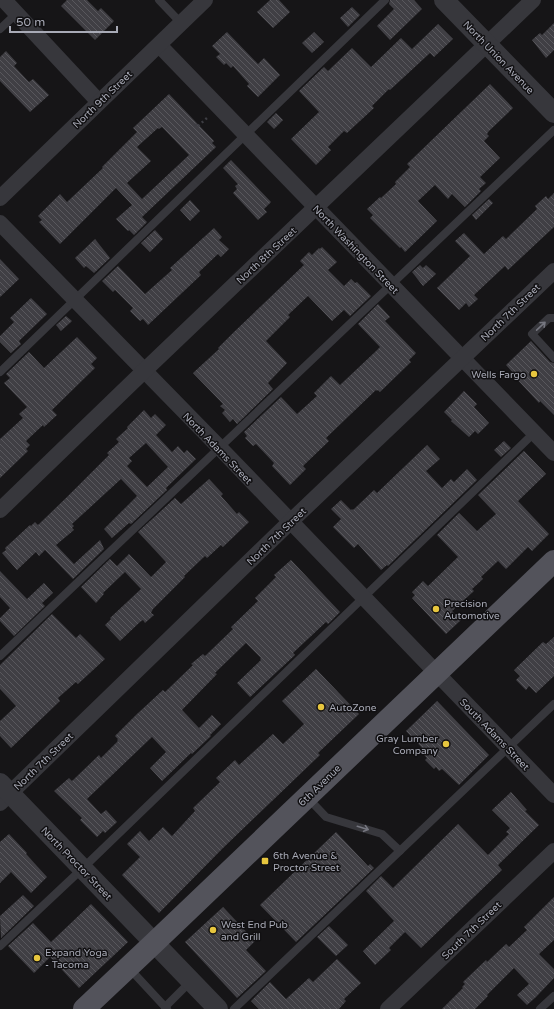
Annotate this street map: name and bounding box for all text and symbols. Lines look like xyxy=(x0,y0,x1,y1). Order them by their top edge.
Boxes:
scale bar xyxy=(10,8,117,34)
text: 50 m xyxy=(16,15,45,29)
street label: North Union Avenue xyxy=(460,19,536,97)
street label: North 9th Street xyxy=(71,68,135,131)
street label: North Washington Street xyxy=(310,203,401,297)
street label: North 8th Street xyxy=(234,225,299,287)
street label: North 7th Street xyxy=(479,281,543,344)
one-way arrow xyxy=(535,322,545,331)
place label: Wells Fargo xyxy=(471,369,526,381)
marker: Wells Fargo xyxy=(529,369,539,379)
street label: North Adams Street xyxy=(180,410,255,487)
street label: North 7th Street xyxy=(245,505,309,568)
place label: Precision Automotive xyxy=(444,598,500,622)
marker: Precision Automotive xyxy=(431,604,441,614)
street label: South Adams Street xyxy=(457,696,532,773)
marker: AutoZone xyxy=(316,702,326,712)
place label: AutoZone xyxy=(329,702,377,714)
street label: North 7th Street xyxy=(12,730,76,793)
place label: Gray Lumber Company xyxy=(376,733,439,757)
marker: Gray Lumber Company xyxy=(441,739,451,749)
street label: 6th Avenue xyxy=(296,762,344,809)
street label: North Proctor Street xyxy=(38,825,114,903)
one-way arrow xyxy=(356,825,369,832)
place label: 6th Avenue & Proctor Street xyxy=(273,850,340,874)
marker: 6th Avenue & Proctor Street xyxy=(260,856,270,866)
street label: South 7th Street xyxy=(439,899,504,962)
place label: West End Pub and Grill xyxy=(221,919,288,943)
marker: West End Pub and Grill xyxy=(208,925,218,935)
place label: Expand Yoga - Tacoma xyxy=(45,947,107,971)
marker: Expand Yoga - Tacoma xyxy=(32,953,42,963)

